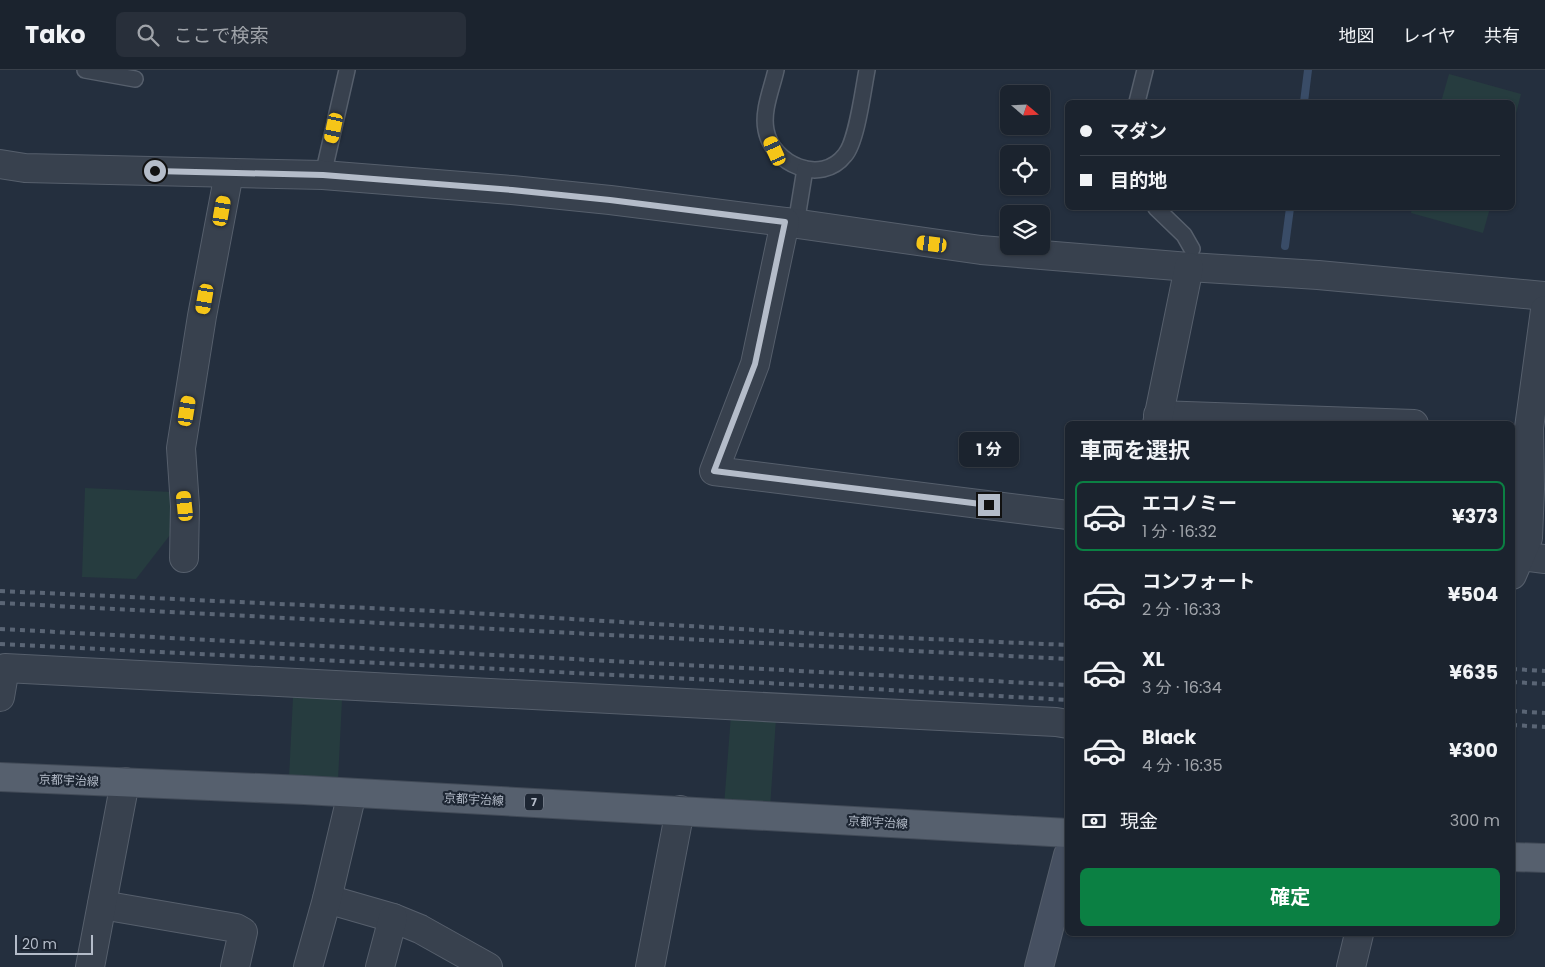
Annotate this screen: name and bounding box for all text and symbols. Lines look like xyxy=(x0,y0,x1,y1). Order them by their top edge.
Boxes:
search box xyxy=(116,12,466,57)
text: Tako xyxy=(25,18,86,51)
icon: search xyxy=(134,21,162,49)
text: ここで検索 xyxy=(174,22,269,49)
text: 地図 xyxy=(1339,23,1375,48)
text: レイヤ xyxy=(1403,23,1456,48)
text: 共有 xyxy=(1484,23,1520,48)
north arrow xyxy=(1000,85,1050,135)
map controls xyxy=(1000,85,1050,255)
car xyxy=(323,112,344,144)
text: マダン xyxy=(1110,118,1167,145)
car xyxy=(762,134,787,168)
button: locate xyxy=(1000,145,1050,195)
route start xyxy=(144,160,166,182)
text: 目的地 xyxy=(1110,167,1167,194)
car xyxy=(212,195,231,227)
button: layers xyxy=(1000,205,1050,255)
car xyxy=(916,235,947,253)
car xyxy=(195,283,214,315)
car xyxy=(177,395,196,427)
callout: 1 分 xyxy=(959,432,1019,468)
text: 車両を選択 xyxy=(1080,435,1190,466)
text: 1 分 xyxy=(976,438,1002,461)
car xyxy=(175,490,194,522)
text: エコノミー xyxy=(1142,490,1237,517)
route end xyxy=(978,494,1000,516)
icon: car xyxy=(1082,494,1127,539)
text: ¥373 xyxy=(1452,503,1498,530)
text: 1 分 · 16:32 xyxy=(1142,520,1217,543)
text: コンフォート xyxy=(1142,568,1255,595)
icon: car xyxy=(1082,572,1127,617)
text: ¥504 xyxy=(1448,581,1498,608)
text: 2 分 · 16:33 xyxy=(1142,598,1221,621)
text: XL xyxy=(1142,646,1165,673)
icon: car xyxy=(1082,650,1127,695)
text: ¥635 xyxy=(1449,659,1498,686)
text: 3 分 · 16:34 xyxy=(1142,676,1222,699)
text: Black xyxy=(1142,724,1196,751)
icon: car xyxy=(1082,728,1127,773)
text: ¥300 xyxy=(1449,737,1498,764)
text: 4 分 · 16:35 xyxy=(1142,754,1222,777)
street label: 京都宇治線 xyxy=(39,770,99,790)
street label: 京都宇治線 xyxy=(444,789,504,809)
road number: 7 xyxy=(525,794,543,810)
icon: cash xyxy=(1080,807,1108,835)
text: 現金 xyxy=(1120,808,1158,835)
text: 300 m xyxy=(1450,809,1500,832)
street label: 京都宇治線 xyxy=(848,812,908,832)
button: 確定 xyxy=(1080,868,1500,926)
scale bar xyxy=(15,932,92,955)
text: 20 m xyxy=(22,934,57,954)

